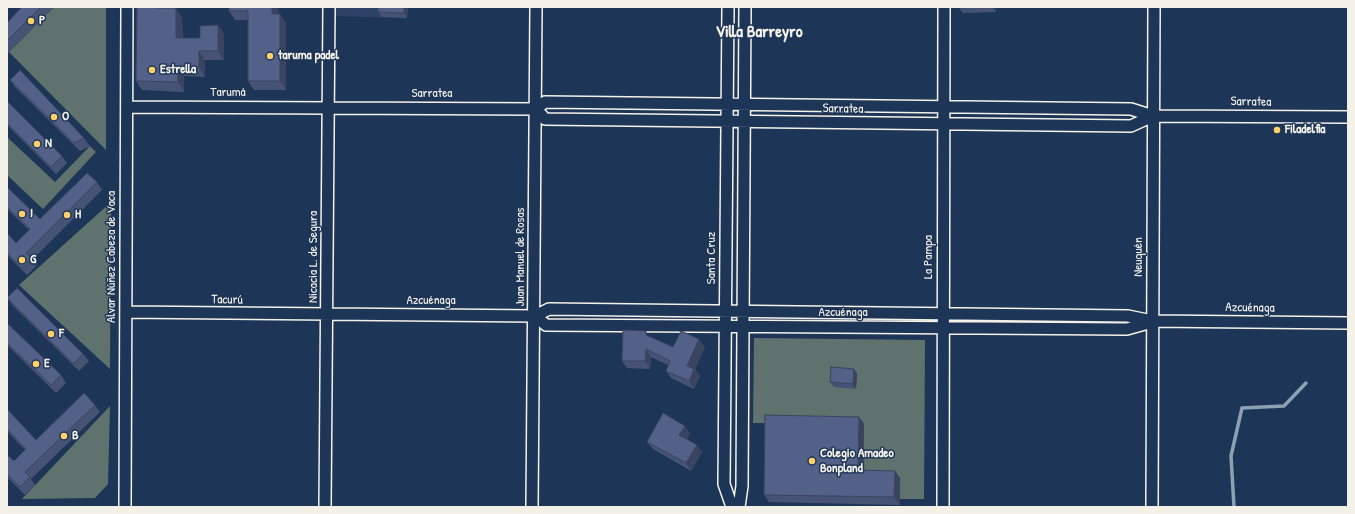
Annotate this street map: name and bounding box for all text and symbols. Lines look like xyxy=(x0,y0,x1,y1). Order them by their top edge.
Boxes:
place label: P xyxy=(39,13,45,29)
marker: P xyxy=(26,16,36,26)
district label: Villa Barreyro xyxy=(716,22,802,42)
place label: taruma padel xyxy=(278,48,339,64)
marker: taruma padel xyxy=(265,51,275,61)
place label: Estrella xyxy=(160,62,196,78)
marker: Estrella xyxy=(147,65,157,75)
street label: Tarumá xyxy=(210,85,246,101)
street label: Sarratea xyxy=(412,86,452,102)
street label: Sarratea xyxy=(1230,94,1272,110)
street label: Sarratea xyxy=(822,101,864,117)
place label: O xyxy=(62,109,69,125)
marker: O xyxy=(49,112,59,122)
place label: Filadelfia xyxy=(1285,122,1325,138)
marker: Filadelfia xyxy=(1272,125,1282,135)
place label: N xyxy=(45,136,52,152)
marker: N xyxy=(32,139,42,149)
street label: Alvar Núñez Cabeza de Vaca xyxy=(104,191,120,323)
place label: I xyxy=(30,206,33,222)
place label: H xyxy=(75,207,81,223)
street label: Juan Manuel de Rosas xyxy=(513,208,529,306)
marker: I xyxy=(17,209,27,219)
marker: H xyxy=(62,210,72,220)
street label: Nicacia L. de Segura xyxy=(306,211,322,303)
street label: Santa Cruz xyxy=(704,232,720,284)
street label: La Pampa xyxy=(921,235,937,279)
street label: Neuquén xyxy=(1131,237,1147,277)
place label: G xyxy=(30,252,36,268)
marker: G xyxy=(17,255,27,265)
street label: Tacurú xyxy=(211,292,243,308)
street label: Azcuénaga xyxy=(406,293,456,309)
street label: Azcuénaga xyxy=(1225,300,1275,316)
street label: Azcuénaga xyxy=(818,305,868,321)
place label: F xyxy=(59,326,64,342)
marker: F xyxy=(46,329,56,339)
place label: E xyxy=(44,356,50,372)
marker: E xyxy=(31,359,41,369)
place label: B xyxy=(72,428,79,444)
marker: B xyxy=(59,431,69,441)
place label: Colegio Amadeo Bonpland xyxy=(820,446,894,477)
marker: Colegio Amadeo Bonpland xyxy=(807,456,817,466)

